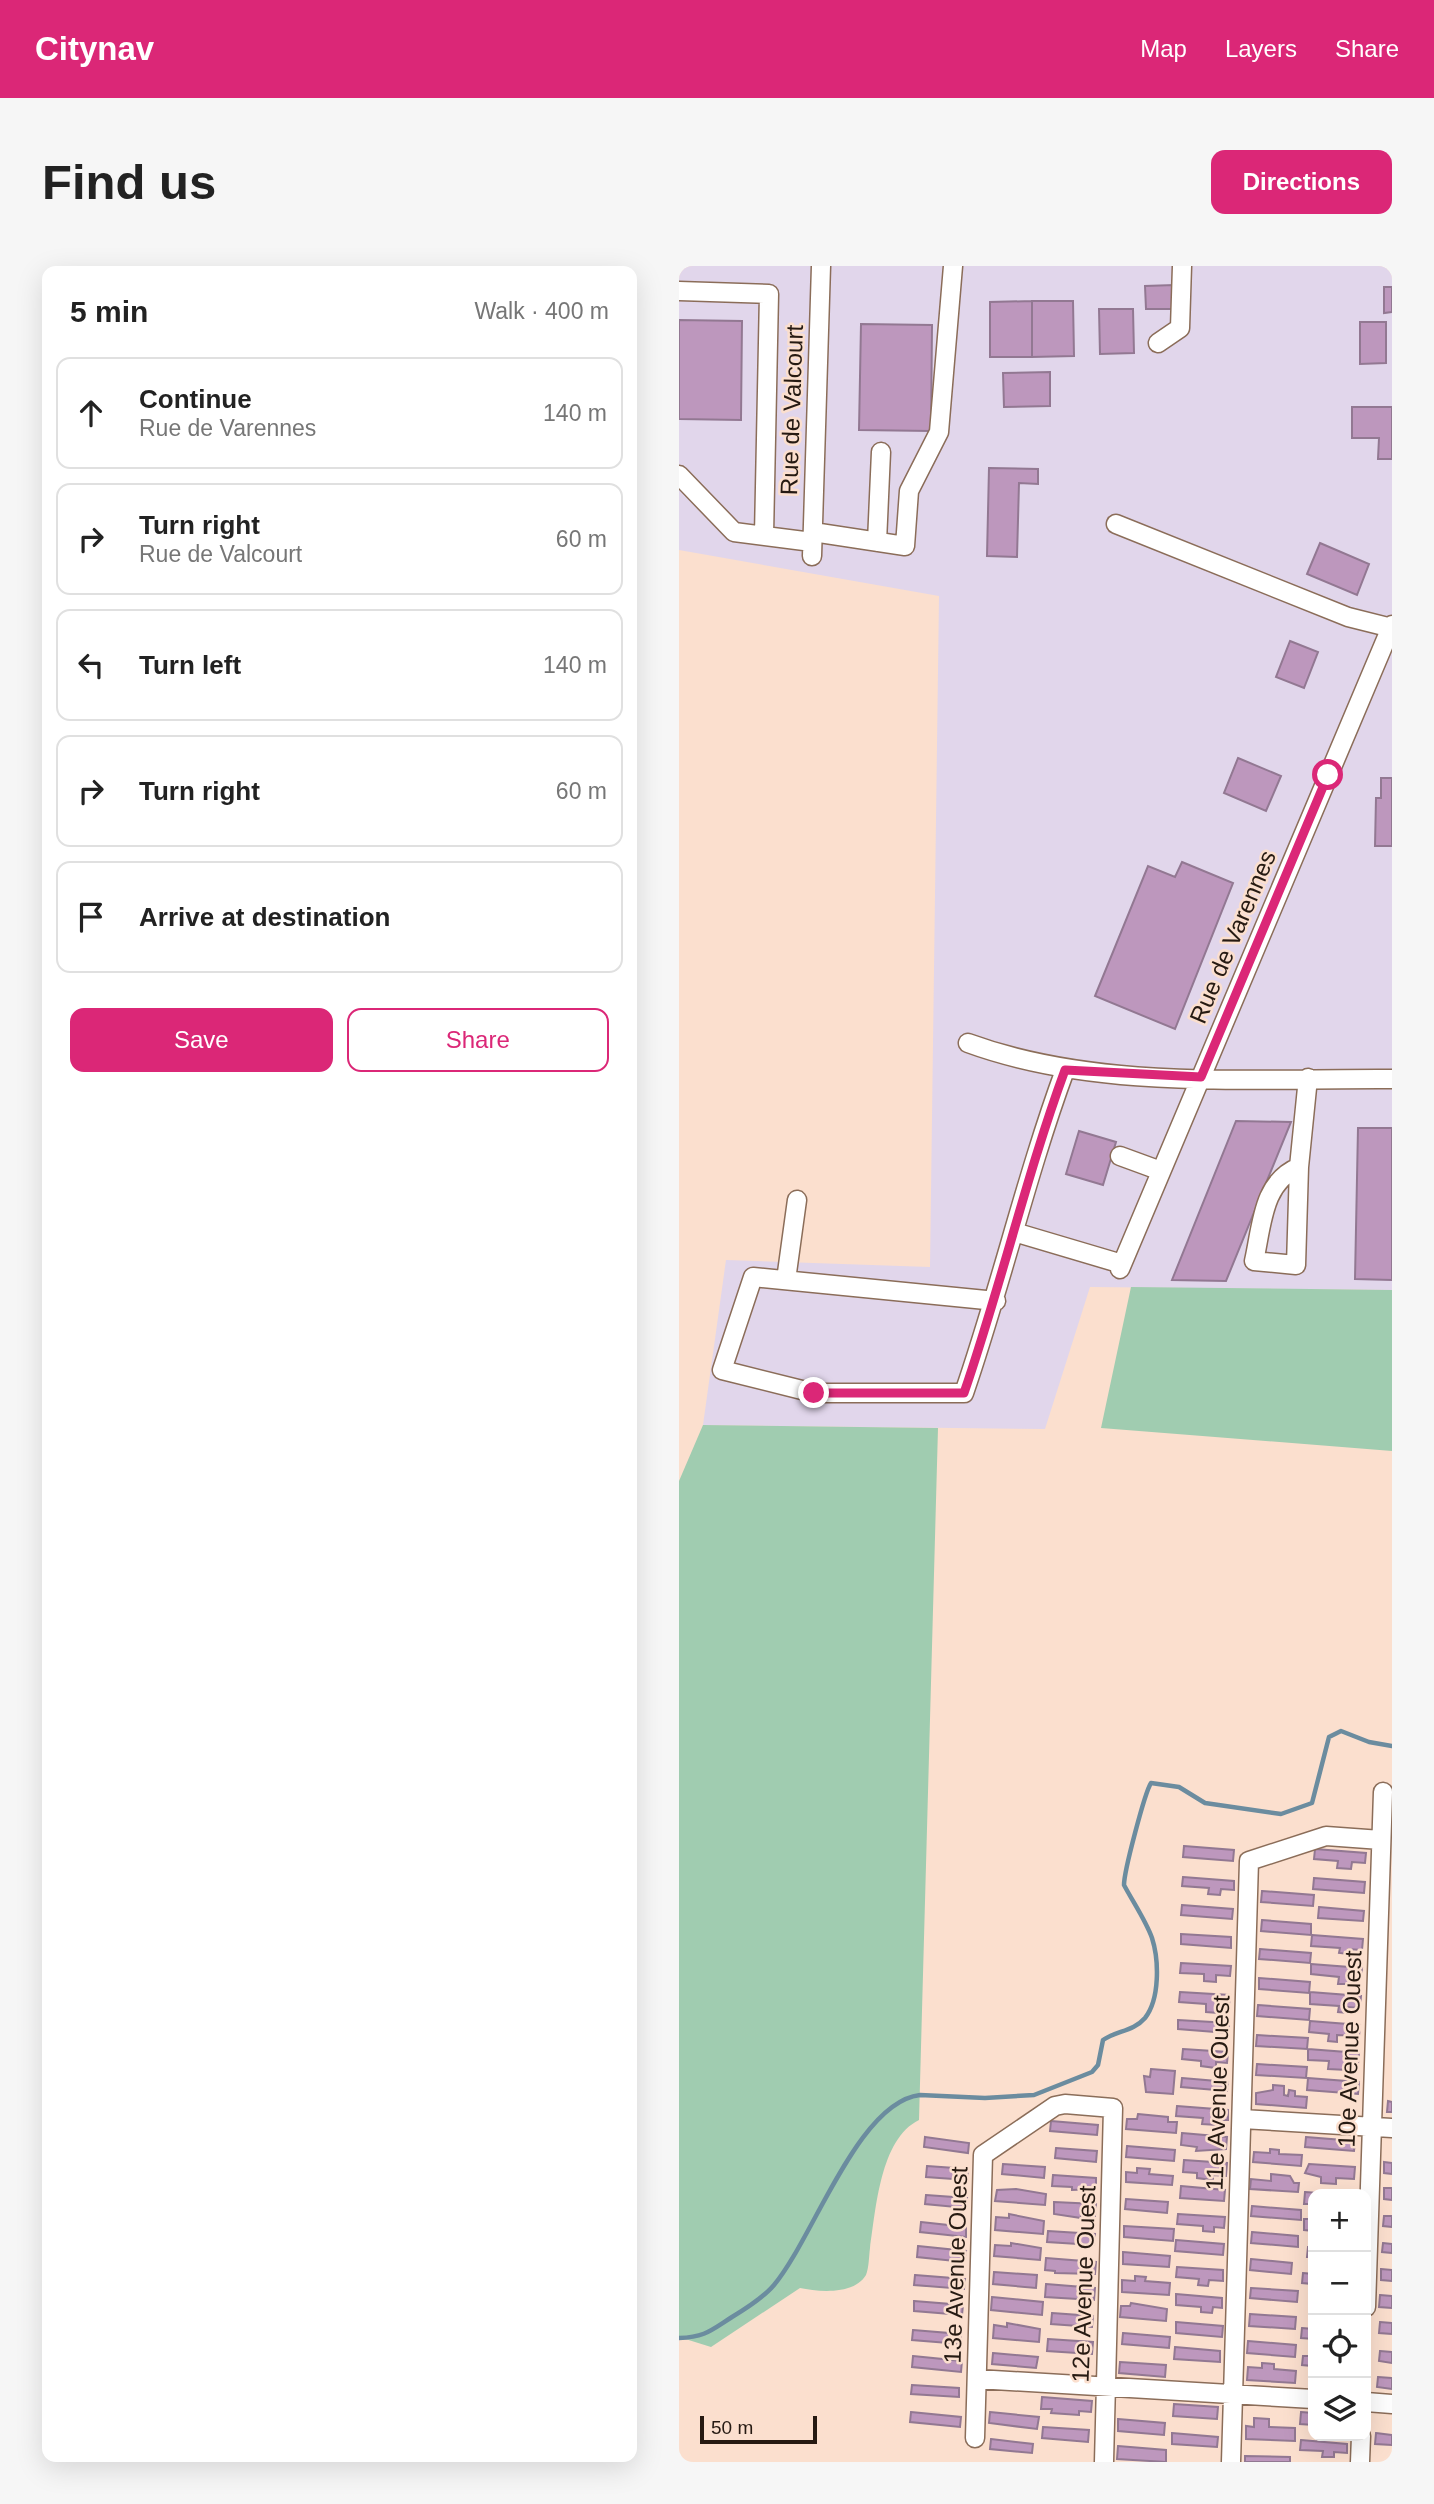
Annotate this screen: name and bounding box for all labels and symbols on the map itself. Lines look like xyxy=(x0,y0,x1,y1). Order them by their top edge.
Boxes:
street label: Rue de Valcourt xyxy=(775,324,808,496)
route start xyxy=(1312,759,1343,790)
street label: Rue de Varennes xyxy=(1184,846,1281,1027)
route end xyxy=(798,1377,829,1408)
street label: 10e Avenue Ouest xyxy=(1333,1950,1366,2148)
street label: 11e Avenue Ouest xyxy=(1201,1995,1234,2191)
street label: 13e Avenue Ouest xyxy=(939,2166,972,2364)
street label: 12e Avenue Ouest xyxy=(1067,2185,1100,2383)
scale bar xyxy=(700,2413,817,2445)

